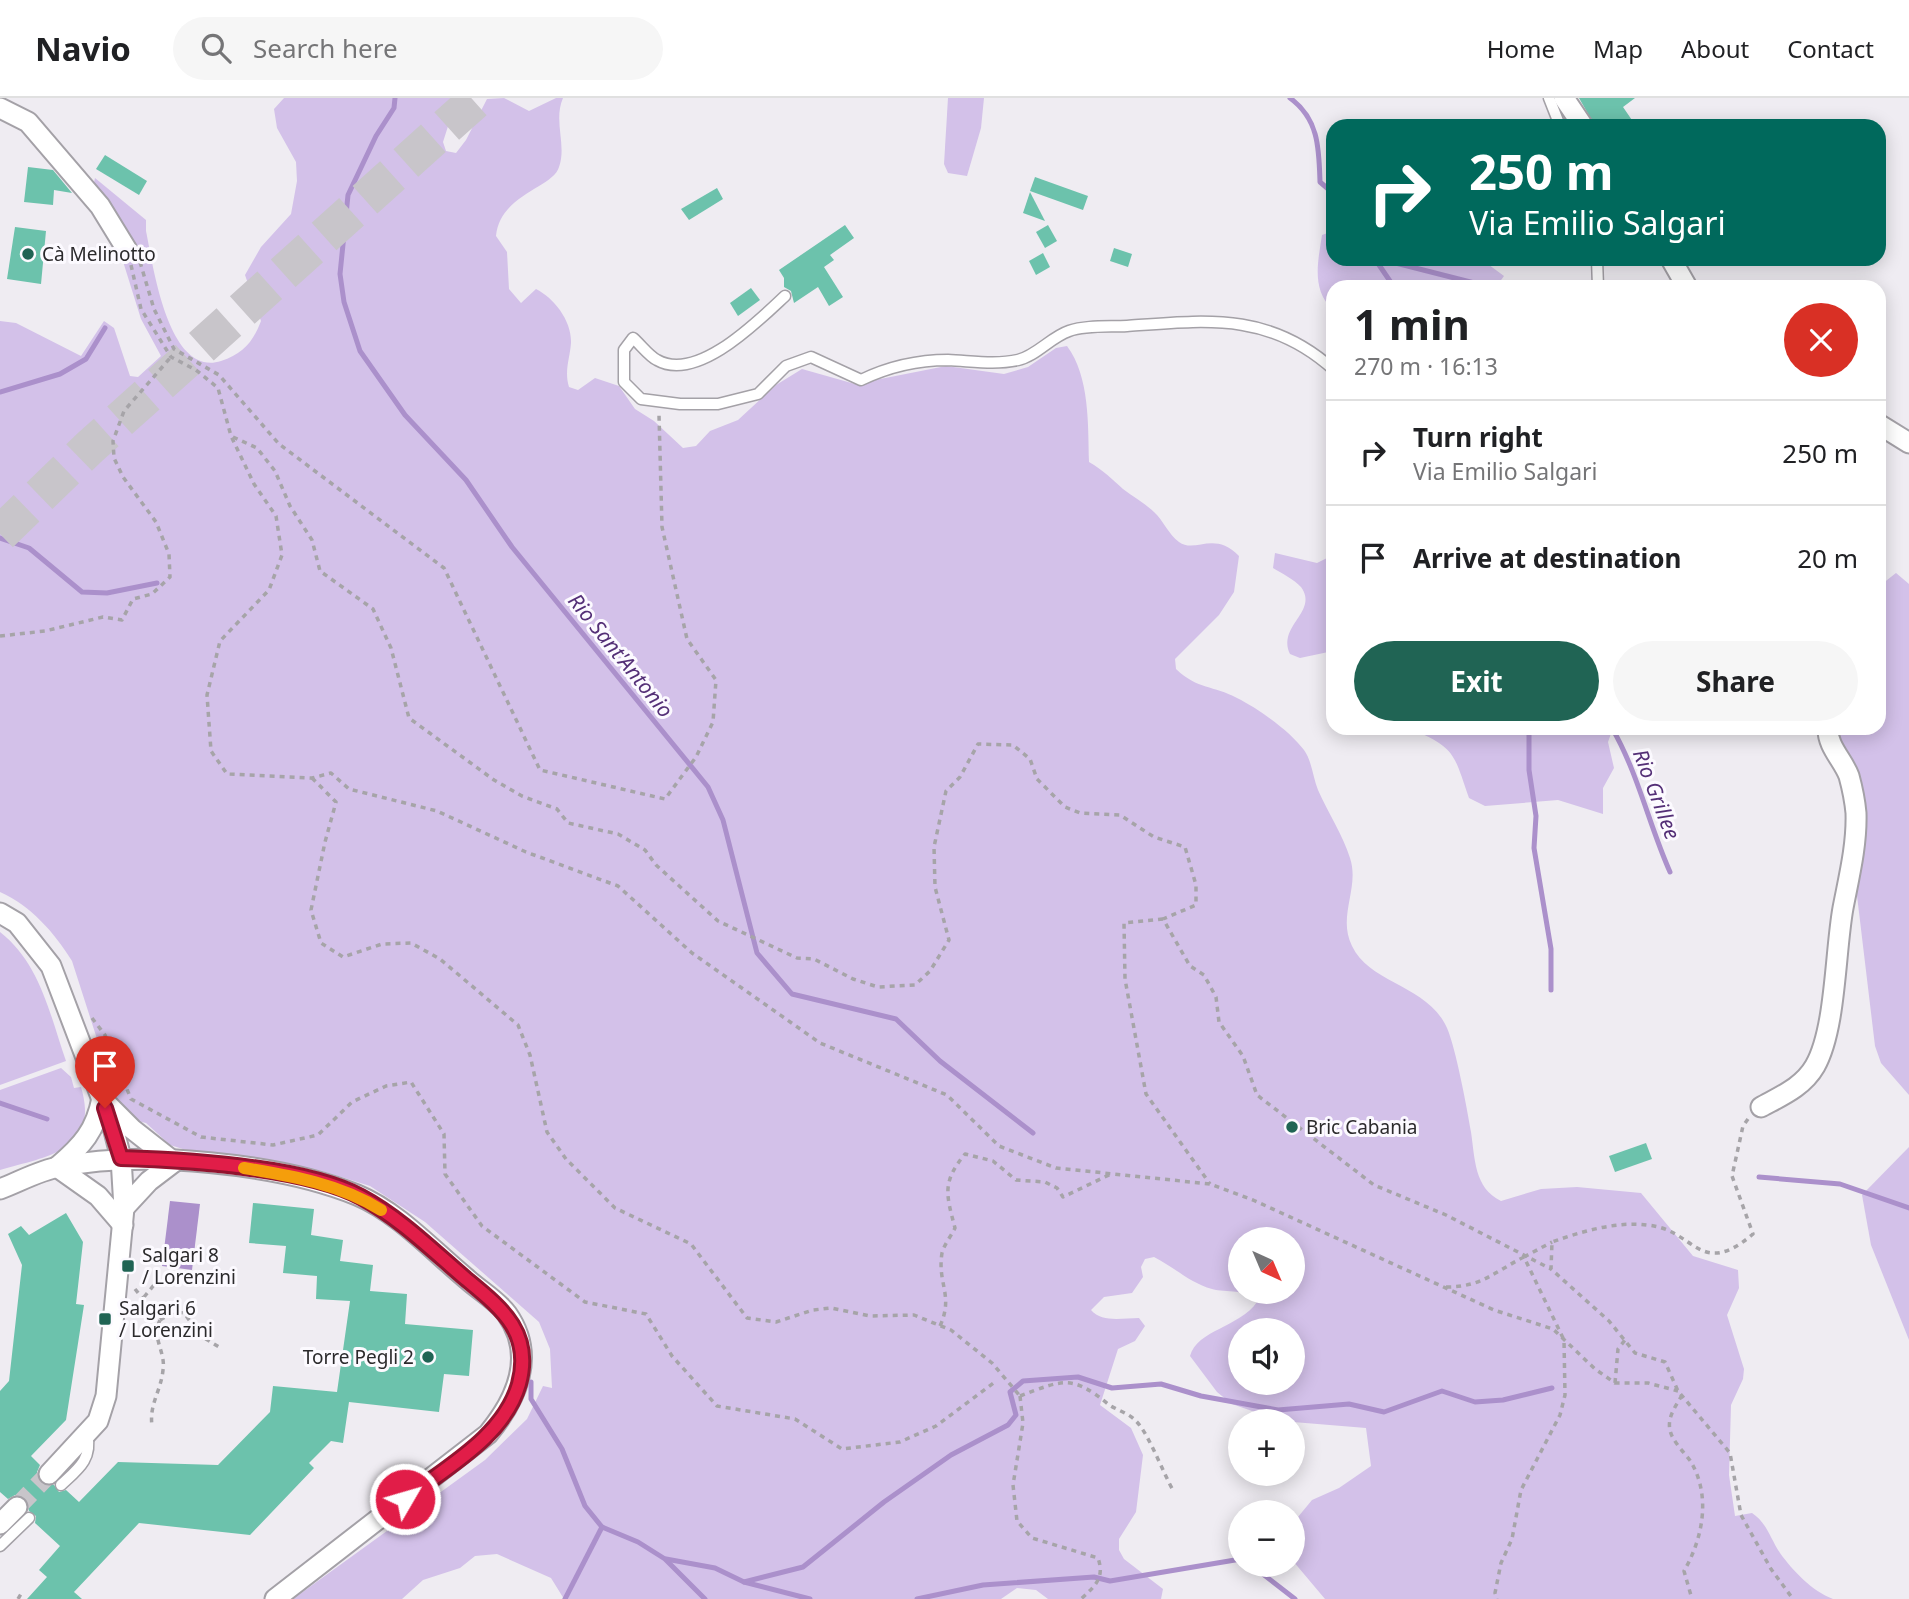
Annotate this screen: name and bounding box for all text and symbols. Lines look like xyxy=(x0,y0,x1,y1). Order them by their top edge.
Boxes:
search box xyxy=(173,17,663,80)
text: Navio xyxy=(35,26,131,71)
icon: search xyxy=(197,29,235,67)
text: Search here xyxy=(253,30,398,66)
text: Home xyxy=(1487,32,1555,65)
text: Map xyxy=(1593,32,1643,65)
text: About xyxy=(1681,32,1749,65)
text: Contact xyxy=(1787,32,1874,65)
text: 250 m xyxy=(1469,138,1614,204)
icon: right xyxy=(1354,147,1445,238)
text: Via Emilio Salgari xyxy=(1469,201,1726,244)
place label: Cà Melinotto xyxy=(42,241,156,267)
marker: Cà Melinotto xyxy=(20,246,36,262)
text: 1 min xyxy=(1354,295,1470,352)
button: close xyxy=(1784,303,1858,377)
text: 270 m · 16:13 xyxy=(1354,350,1498,382)
text: Turn right xyxy=(1413,419,1543,455)
icon: right xyxy=(1354,434,1392,472)
text: 250 m xyxy=(1782,435,1858,471)
text: Via Emilio Salgari xyxy=(1413,455,1598,487)
icon: arrive xyxy=(1354,539,1392,577)
text: Arrive at destination xyxy=(1413,540,1682,576)
text: 20 m xyxy=(1797,540,1858,576)
water label: Rio Sant'Antonio xyxy=(562,587,680,723)
button: Exit xyxy=(1354,641,1599,721)
button: Share xyxy=(1613,641,1858,721)
water label: Rio Grillee xyxy=(1627,745,1687,843)
pin xyxy=(75,1036,135,1108)
icon: arrive xyxy=(86,1047,124,1085)
place label: Bric Cabania xyxy=(1306,1114,1417,1140)
marker: Bric Cabania xyxy=(1284,1119,1300,1135)
north arrow xyxy=(1228,1227,1306,1304)
map controls xyxy=(1228,1227,1305,1577)
place label: Salgari 8 / Lorenzini xyxy=(142,1242,236,1290)
marker: Salgari 8 / Lorenzini xyxy=(120,1258,136,1274)
place label: Salgari 6 / Lorenzini xyxy=(119,1295,213,1343)
marker: Salgari 6 / Lorenzini xyxy=(97,1311,113,1327)
button: sound xyxy=(1228,1318,1305,1395)
place label: Torre Pegli 2 xyxy=(303,1344,414,1370)
marker: Torre Pegli 2 xyxy=(420,1349,436,1365)
button: + xyxy=(1228,1409,1305,1486)
position arrow xyxy=(368,1462,442,1536)
button: − xyxy=(1228,1500,1305,1577)

